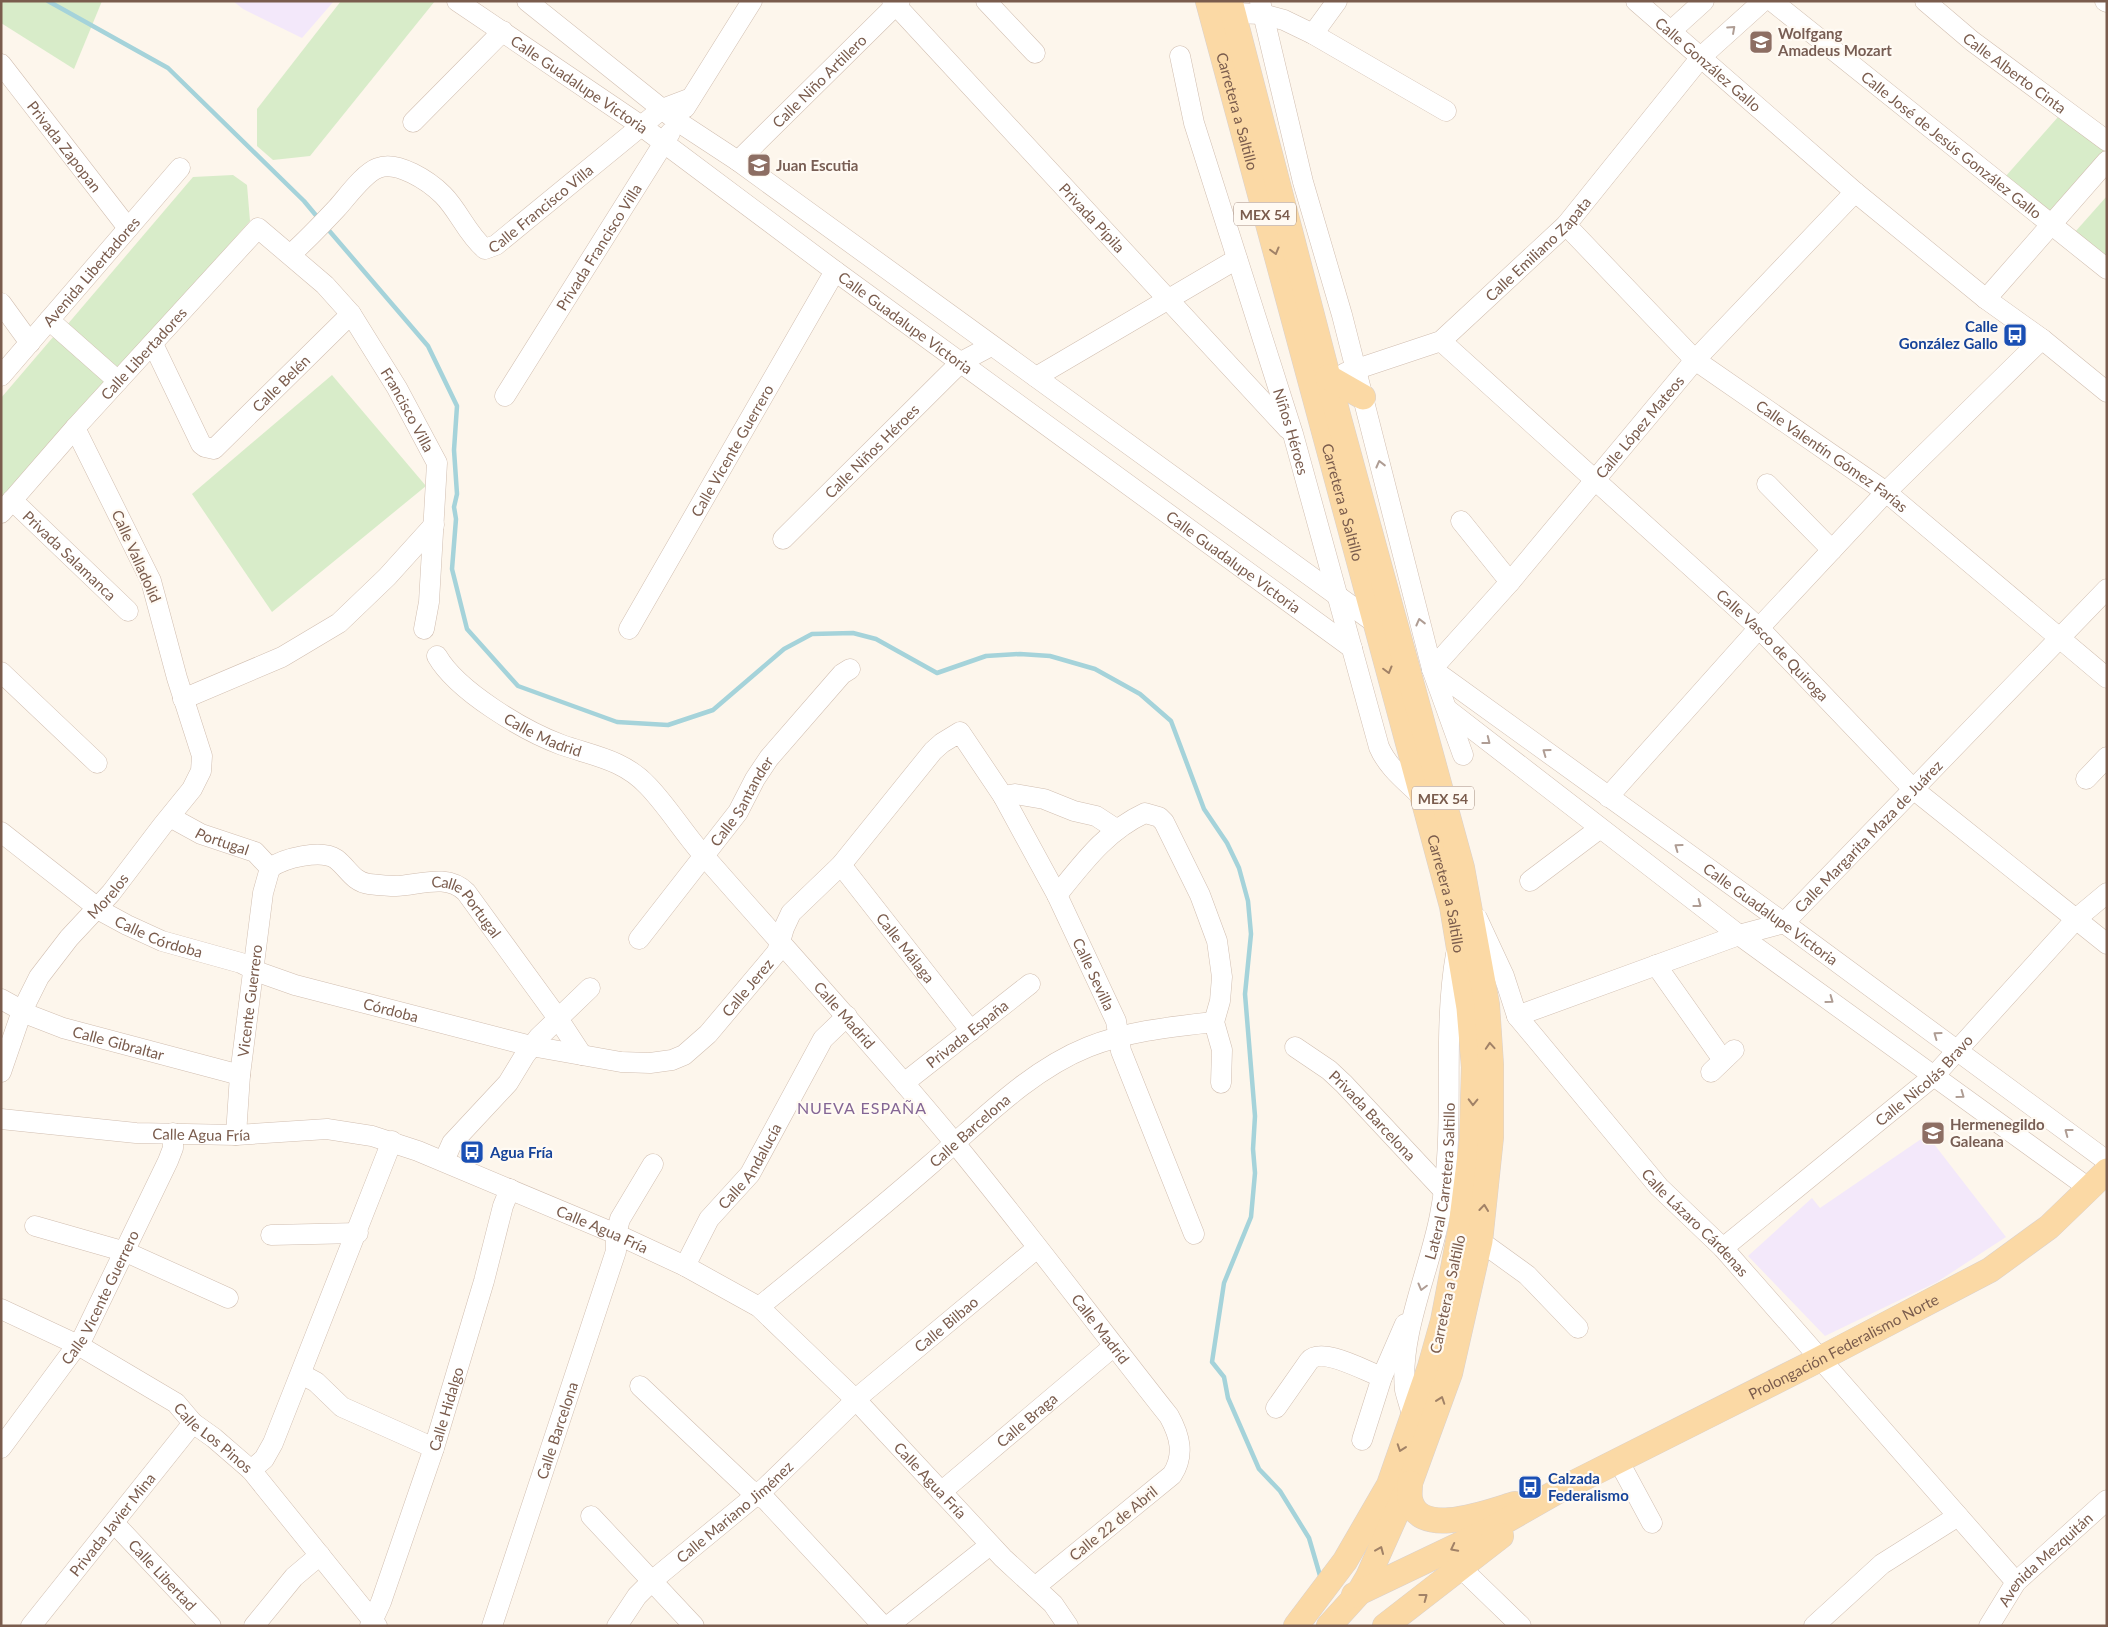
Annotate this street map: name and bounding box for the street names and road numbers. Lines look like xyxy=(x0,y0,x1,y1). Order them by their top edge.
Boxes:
street label: Calle González Gallo xyxy=(1652,13,1765,115)
street label: Calle Alberto Cinta xyxy=(1960,29,2070,117)
street label: Calle Guadalupe Victoria xyxy=(507,31,652,137)
street label: Calle Niño Artillero xyxy=(768,31,870,131)
street label: Carretera a Saltillo xyxy=(1213,50,1262,172)
street label: Calle José de Jesús González Gallo xyxy=(1858,67,2045,222)
street label: Privada Zapopan xyxy=(24,97,106,195)
street label: Calle Francisco Villa xyxy=(486,160,596,256)
street label: Privada Pípila xyxy=(1056,179,1129,256)
street label: Privada Francisco Villa xyxy=(552,180,645,314)
street label: Calle Emiliano Zapata xyxy=(1481,193,1594,305)
road number: MEX 54 xyxy=(1234,202,1296,225)
street label: Avenida Libertadores xyxy=(39,213,143,330)
street label: Calle Guadalupe Victoria xyxy=(835,268,976,377)
street label: Calle Libertadores xyxy=(97,303,190,403)
street label: Calle Belén xyxy=(248,351,313,415)
street label: Francisco Villa xyxy=(377,364,438,455)
street label: Calle López Mateos xyxy=(1591,372,1687,482)
street label: Calle Vicente Guerrero xyxy=(687,381,777,520)
street label: Niños Héroes xyxy=(1270,386,1313,477)
street label: Calle Valentín Gómez Farías xyxy=(1753,396,1912,516)
street label: Calle Niños Héroes xyxy=(821,400,923,502)
street label: Carretera a Saltillo xyxy=(1319,441,1368,563)
street label: Privada Salamanca xyxy=(19,507,120,604)
street label: Calle Valladolid xyxy=(109,507,165,605)
street label: Calle Guadalupe Victoria xyxy=(1163,507,1304,617)
street label: Calle Vasco de Quiroga xyxy=(1713,585,1833,705)
street label: Calle Madrid xyxy=(501,709,584,760)
street label: Calle Santander xyxy=(706,752,777,850)
street label: Calle Margarita Maza de Juárez xyxy=(1791,756,1946,916)
road number: MEX 54 xyxy=(1412,786,1474,810)
street label: Portugal xyxy=(192,824,252,858)
street label: Carretera a Saltillo xyxy=(1424,832,1469,954)
street label: Calle Guadalupe Victoria xyxy=(1700,859,1842,969)
street label: Morelos xyxy=(83,870,132,922)
street label: Calle Portugal xyxy=(431,872,505,941)
street label: Calle Málaga xyxy=(873,909,939,986)
street label: Calle Córdoba xyxy=(112,911,205,961)
street label: Calle Sevilla xyxy=(1069,935,1119,1013)
street label: Vicente Guerrero xyxy=(233,943,265,1058)
street label: Calle Jerez xyxy=(718,955,777,1020)
street label: Calle Madrid xyxy=(810,978,879,1052)
street label: Córdoba xyxy=(361,994,421,1026)
street label: Privada España xyxy=(922,996,1012,1071)
street label: Calle Gibraltar xyxy=(71,1022,167,1064)
street label: Calle Nicolás Bravo xyxy=(1871,1031,1976,1129)
street label: Privada Barcelona xyxy=(1326,1066,1420,1164)
street label: Calle Barcelona xyxy=(925,1090,1013,1171)
street label: Lateral Carretera Saltillo xyxy=(1420,1103,1458,1262)
street label: Calle Andalucía xyxy=(714,1120,785,1212)
street label: Calle Agua Fría xyxy=(152,1124,251,1144)
street label: Calle Lázaro Cárdenas xyxy=(1638,1165,1753,1280)
street label: Calle Agua Fría xyxy=(554,1201,651,1257)
street label: Calle Vicente Guerrero xyxy=(57,1227,142,1368)
street label: Carretera a Saltillo xyxy=(1426,1233,1468,1355)
street label: Calle Madrid xyxy=(1068,1290,1134,1367)
street label: Prolongación Federalismo Norte xyxy=(1745,1290,1941,1403)
street label: Calle Bilbao xyxy=(910,1292,981,1356)
street label: Calle Hidalgo xyxy=(425,1365,467,1453)
street label: Calle Barcelona xyxy=(532,1379,581,1481)
street label: Calle Braga xyxy=(993,1389,1061,1451)
street label: Calle Los Pinos xyxy=(170,1399,256,1476)
street label: Calle Agua Fría xyxy=(891,1438,970,1522)
street label: Calle Mariano Jiménez xyxy=(672,1457,797,1566)
street label: Privada Javier Mina xyxy=(65,1469,159,1580)
street label: Calle 22 de Abril xyxy=(1065,1482,1161,1564)
street label: Avenida Mezquitán xyxy=(1994,1509,2096,1610)
street label: Calle Libertad xyxy=(125,1535,200,1614)

